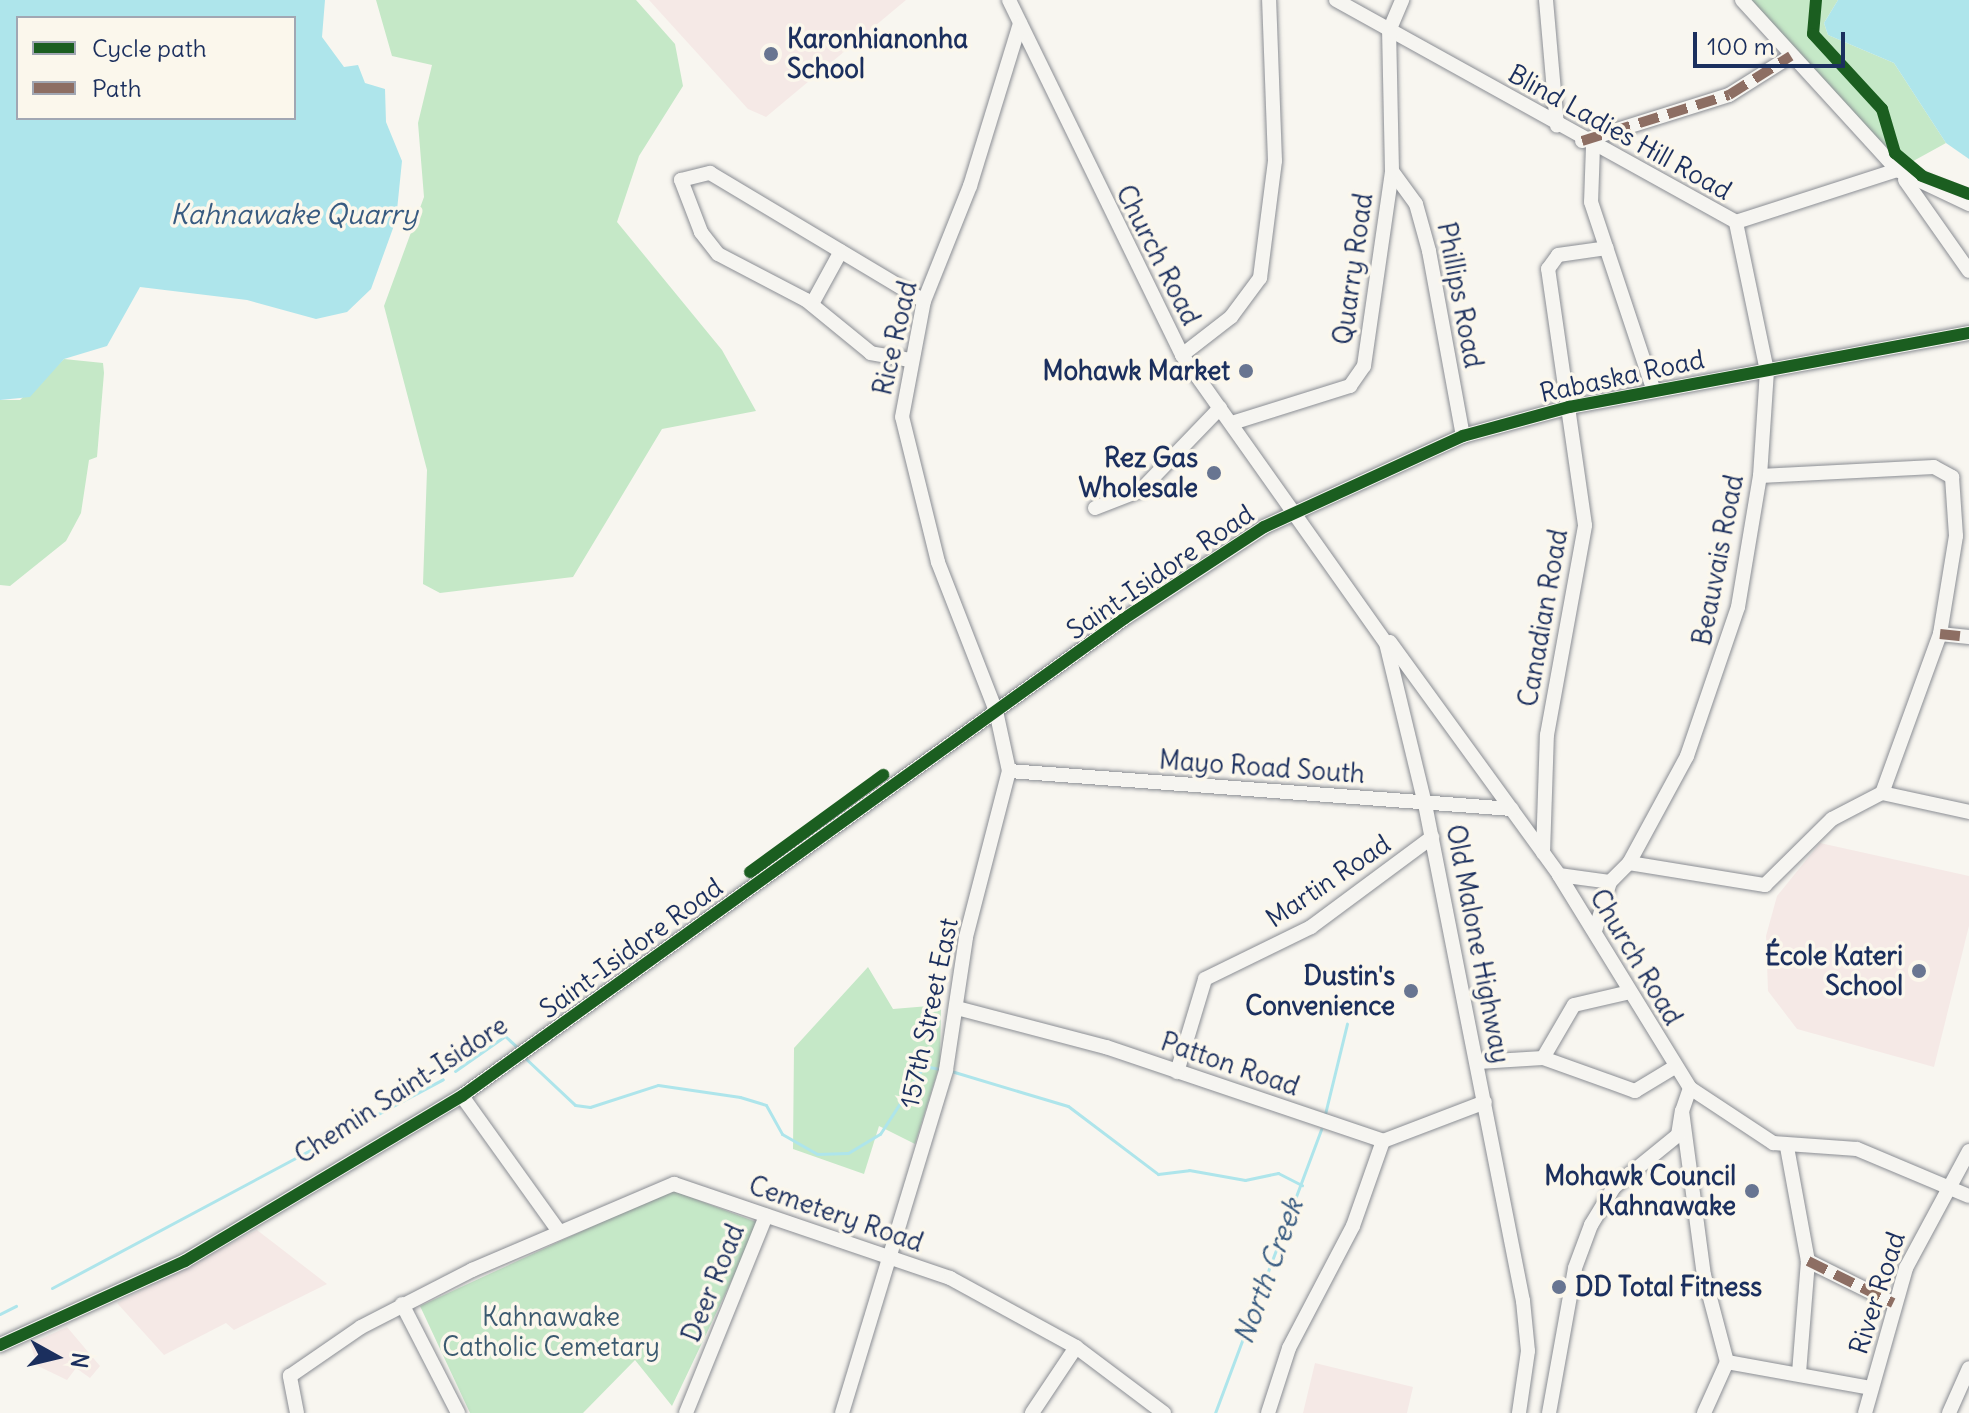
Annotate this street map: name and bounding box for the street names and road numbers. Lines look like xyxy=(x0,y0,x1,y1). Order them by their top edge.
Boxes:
street label: Blind Ladies Hill Road xyxy=(1503,58,1737,206)
street label: Church Road xyxy=(1109,180,1207,330)
street label: Quarry Road xyxy=(1327,191,1379,347)
street label: Phillips Road xyxy=(1431,220,1489,370)
street label: Rice Road xyxy=(867,278,923,398)
street label: Rabaska Road xyxy=(1537,343,1707,409)
street label: Beauvais Road xyxy=(1686,472,1750,648)
street label: Saint-Isidore Road xyxy=(1061,498,1259,646)
street label: Canadian Road xyxy=(1512,527,1574,709)
street label: Mayo Road South xyxy=(1158,744,1366,790)
street label: Old Malone Highway xyxy=(1440,822,1516,1066)
street label: Martin Road xyxy=(1260,828,1396,934)
street label: Saint-Isidore Road xyxy=(534,871,728,1025)
street label: Church Road xyxy=(1583,883,1689,1031)
street label: 157th Street East xyxy=(894,915,964,1111)
street label: Chemin Saint-Isidore xyxy=(289,1010,513,1170)
street label: Patton Road xyxy=(1157,1026,1303,1102)
street label: Cemetery Road xyxy=(745,1170,927,1258)
street label: Deer Road xyxy=(675,1220,751,1346)
street label: River Road xyxy=(1843,1228,1911,1358)

